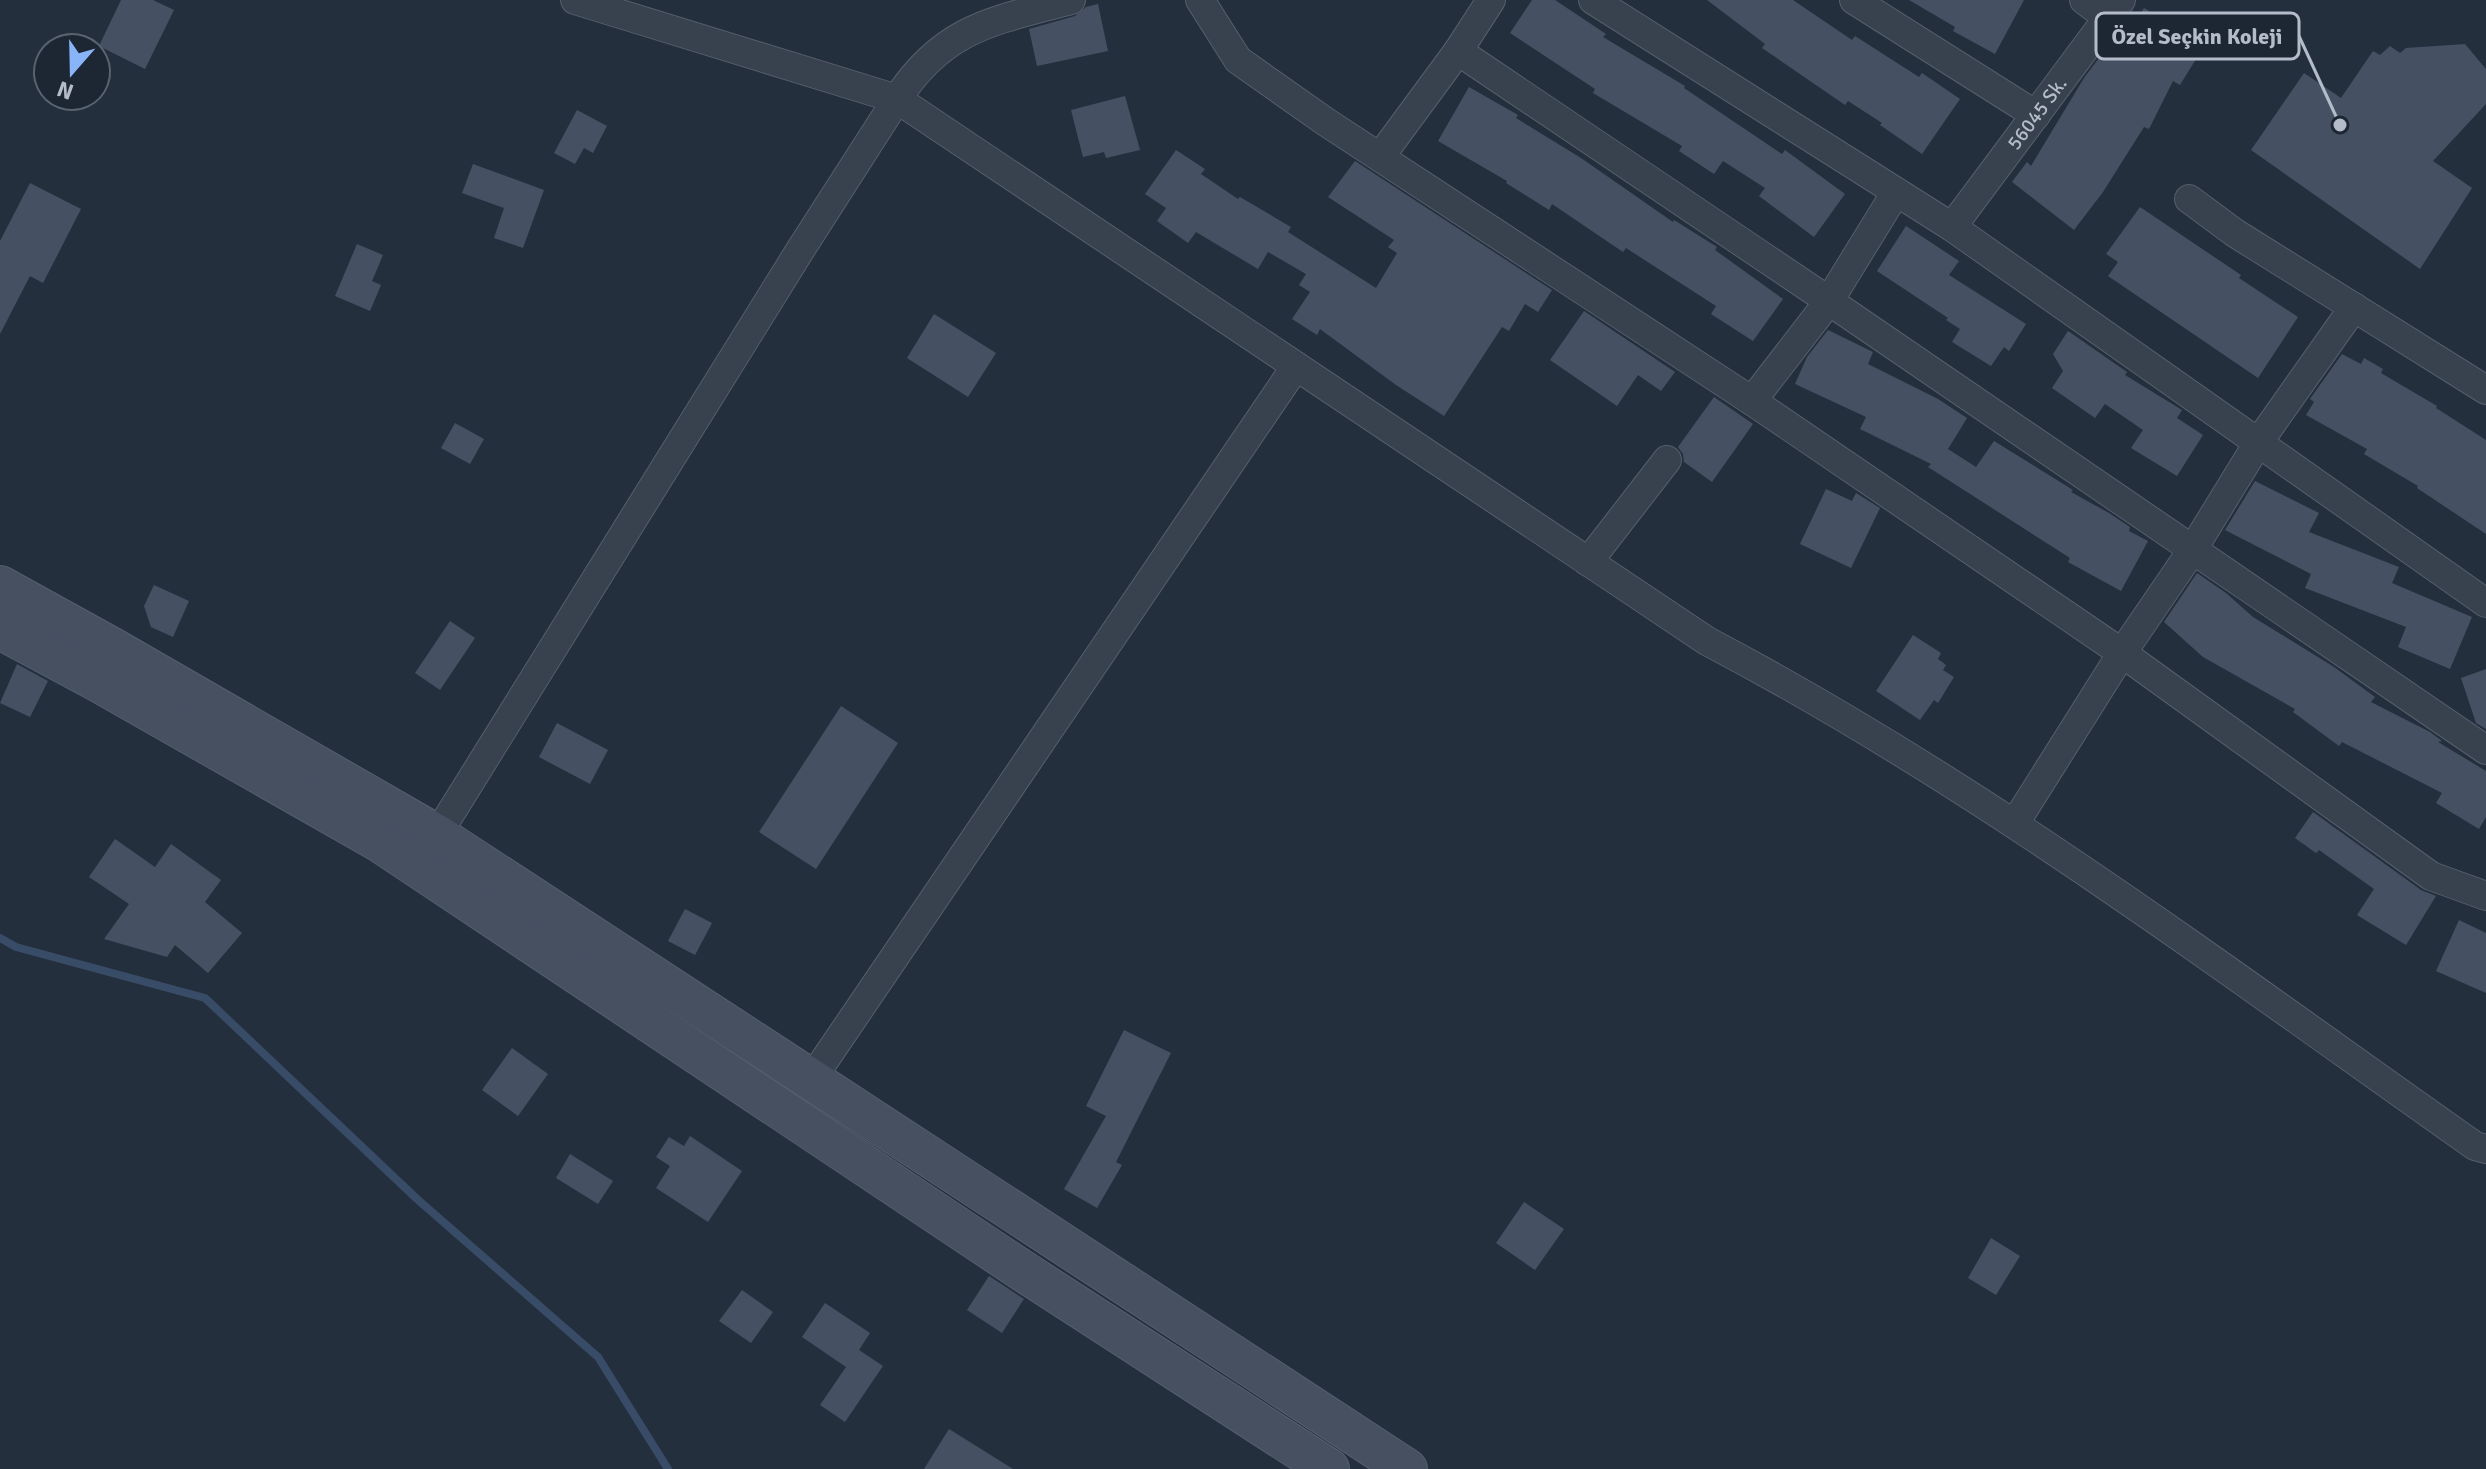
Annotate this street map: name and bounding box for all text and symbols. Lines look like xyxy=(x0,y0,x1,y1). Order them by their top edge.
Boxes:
callout: Özel Seçkin Koleji xyxy=(2096,13,2299,59)
text: Özel Seçkin Koleji xyxy=(2112,23,2282,50)
north arrow xyxy=(32,32,112,112)
street label: 56045 Sk. xyxy=(2001,72,2072,155)
text: N xyxy=(54,75,77,106)

